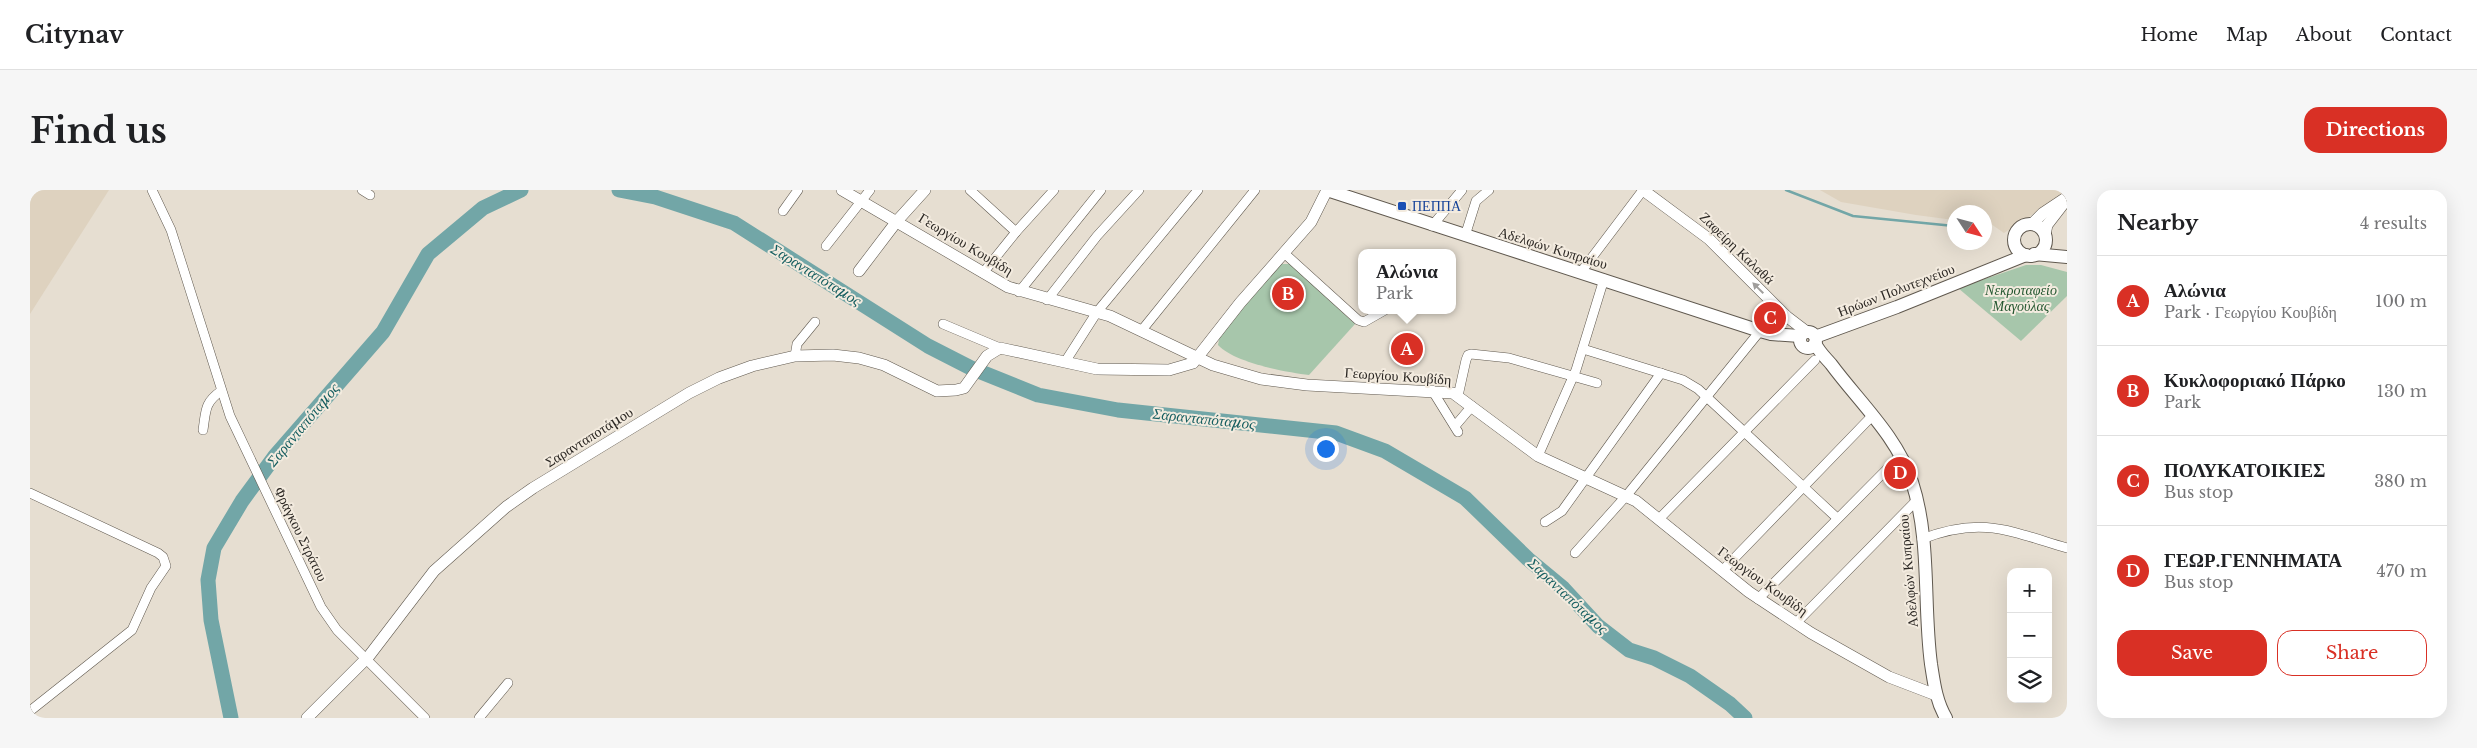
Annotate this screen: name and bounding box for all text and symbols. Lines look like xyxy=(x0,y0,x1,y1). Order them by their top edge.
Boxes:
text: Citynav xyxy=(25,20,124,49)
text: Home xyxy=(2140,24,2198,46)
text: Map xyxy=(2226,24,2268,46)
text: About xyxy=(2296,24,2352,46)
text: Contact xyxy=(2380,24,2452,46)
button: Directions xyxy=(2304,107,2447,153)
text: Find us xyxy=(30,109,167,152)
place label: ΠΕΠΠΑ xyxy=(1412,197,1462,215)
marker: ΠΕΠΠΑ xyxy=(1396,200,1408,212)
north arrow xyxy=(1947,205,1992,250)
street label: Ζαφείρη Καλαθά xyxy=(1696,208,1779,289)
street label: Γεωργίου Κουβίδη xyxy=(916,209,1016,279)
text: Nearby xyxy=(2117,210,2198,236)
text: 4 results xyxy=(2360,213,2427,233)
street label: Αδελφών Κυπραίου xyxy=(1496,223,1610,273)
water label: Σαρανταπόταμος xyxy=(767,239,866,310)
popup xyxy=(1358,249,1456,314)
street label: Ηρώων Πολυτεχνείου xyxy=(1835,259,1957,321)
text: Αλώνια xyxy=(1376,260,1438,283)
pin: B xyxy=(1272,275,1304,313)
text: Αλώνια xyxy=(2164,279,2226,302)
park label: Νεκροταφείο Μαγούλας xyxy=(1984,281,2057,315)
one-way arrow xyxy=(1752,282,1764,294)
text: Park xyxy=(1376,283,1413,303)
text: A xyxy=(2127,291,2139,311)
text: 100 m xyxy=(2375,291,2427,311)
pin: C xyxy=(1754,299,1786,337)
text: Park · Γεωργίου Κουβίδη xyxy=(2164,302,2337,322)
pin: A xyxy=(1391,330,1423,368)
street label: Γεωργίου Κουβίδη xyxy=(1344,363,1452,389)
text: Κυκλοφοριακό Πάρκο xyxy=(2164,369,2346,392)
water label: Σαρανταπόταμος xyxy=(262,378,344,471)
text: B xyxy=(2127,381,2139,401)
text: 130 m xyxy=(2377,381,2427,401)
text: Park xyxy=(2164,392,2201,412)
street label: Σαρανταποτάμου xyxy=(542,403,636,471)
water label: Σαρανταπόταμος xyxy=(1151,404,1257,433)
your location xyxy=(1313,436,1339,462)
pin: D xyxy=(1884,454,1916,492)
text: ΠΟΛΥΚΑΤΟΙΚΙΕΣ xyxy=(2164,459,2326,482)
text: C xyxy=(2126,471,2140,491)
text: 380 m xyxy=(2374,471,2427,491)
text: Bus stop xyxy=(2164,482,2233,502)
street label: Φράγκου Στράτου xyxy=(270,484,332,584)
street label: Αδελφών Κυπραίου xyxy=(1894,514,1922,628)
street label: Γεωργίου Κουβίδη xyxy=(1714,542,1812,620)
text: ΓΕΩΡ.ΓΕΝΝΗΜΑΤΑ xyxy=(2164,549,2342,572)
water label: Σαρανταπόταμος xyxy=(1523,553,1613,638)
text: D xyxy=(2126,561,2140,581)
text: 470 m xyxy=(2376,561,2427,581)
map controls xyxy=(2007,568,2052,703)
button: + xyxy=(2007,568,2052,613)
text: Bus stop xyxy=(2164,572,2233,592)
button: − xyxy=(2007,613,2052,658)
button: Save xyxy=(2117,630,2267,676)
button: Share xyxy=(2277,630,2427,676)
button: layers xyxy=(2007,658,2052,703)

